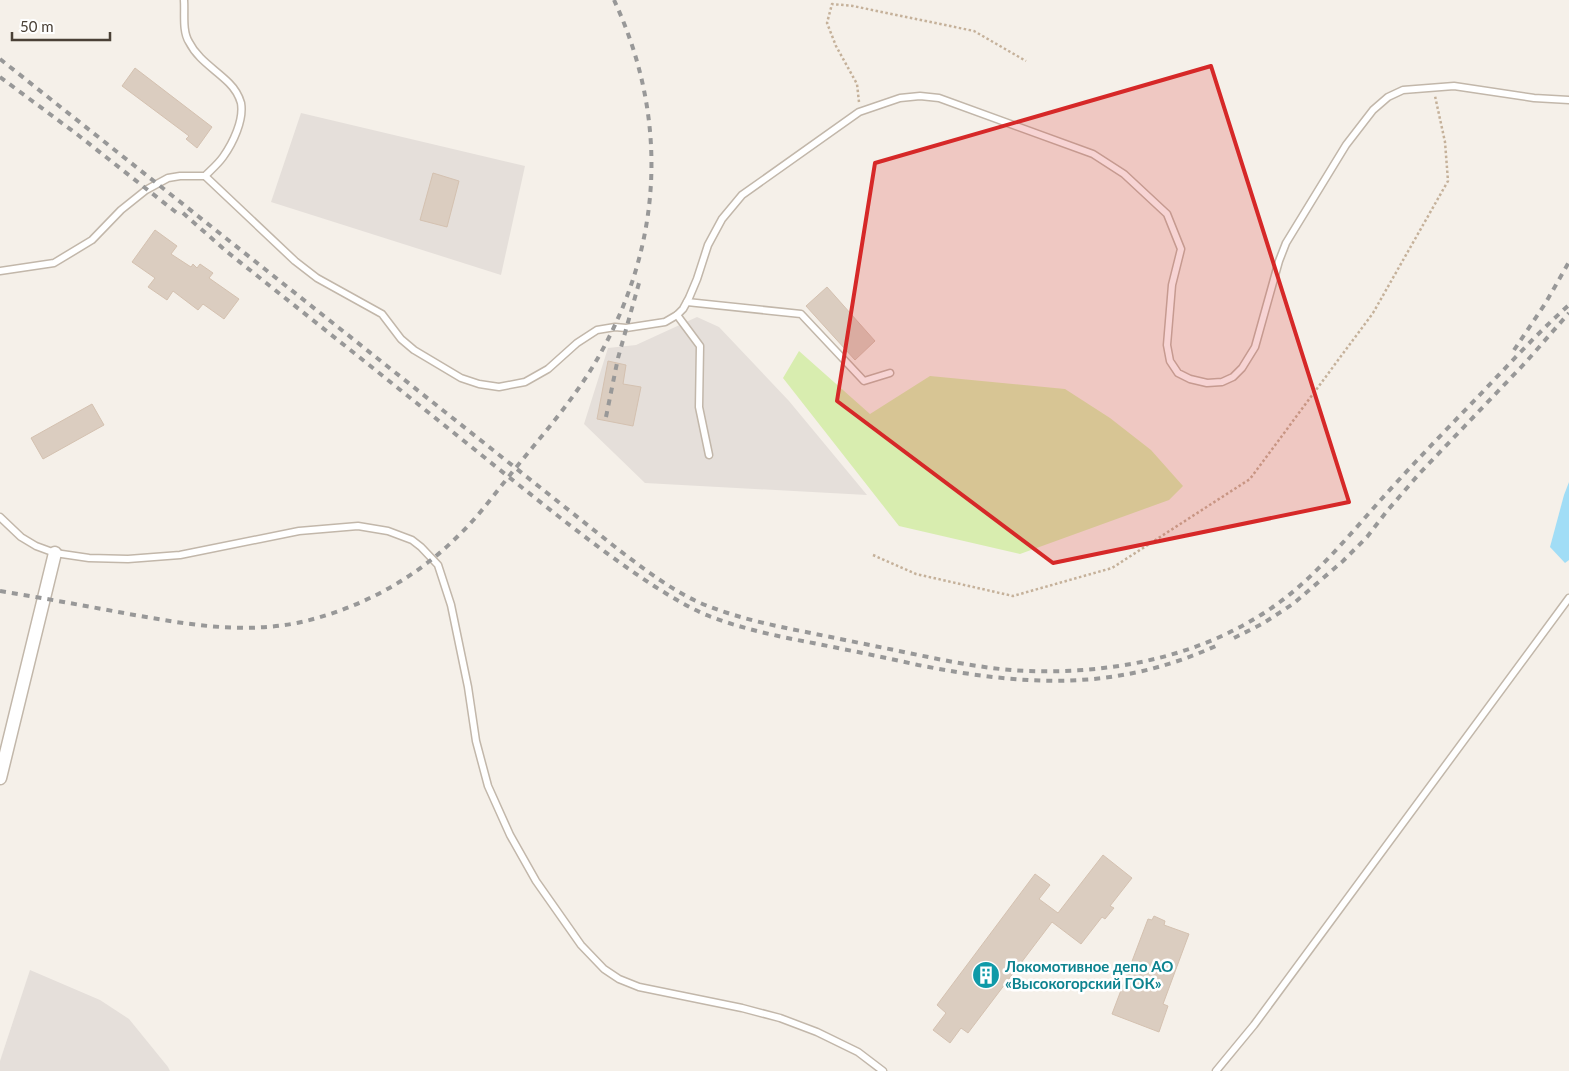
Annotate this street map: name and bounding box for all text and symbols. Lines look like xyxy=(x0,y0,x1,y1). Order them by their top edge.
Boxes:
scale bar xyxy=(12,10,110,42)
text: 50 m xyxy=(20,17,54,35)
place label: Локомотивное депо АО «Высокогорский ГОК» xyxy=(1004,957,1173,992)
building icon: Локомотивное депо АО «Высокогорский ГОК» xyxy=(971,960,1001,990)

